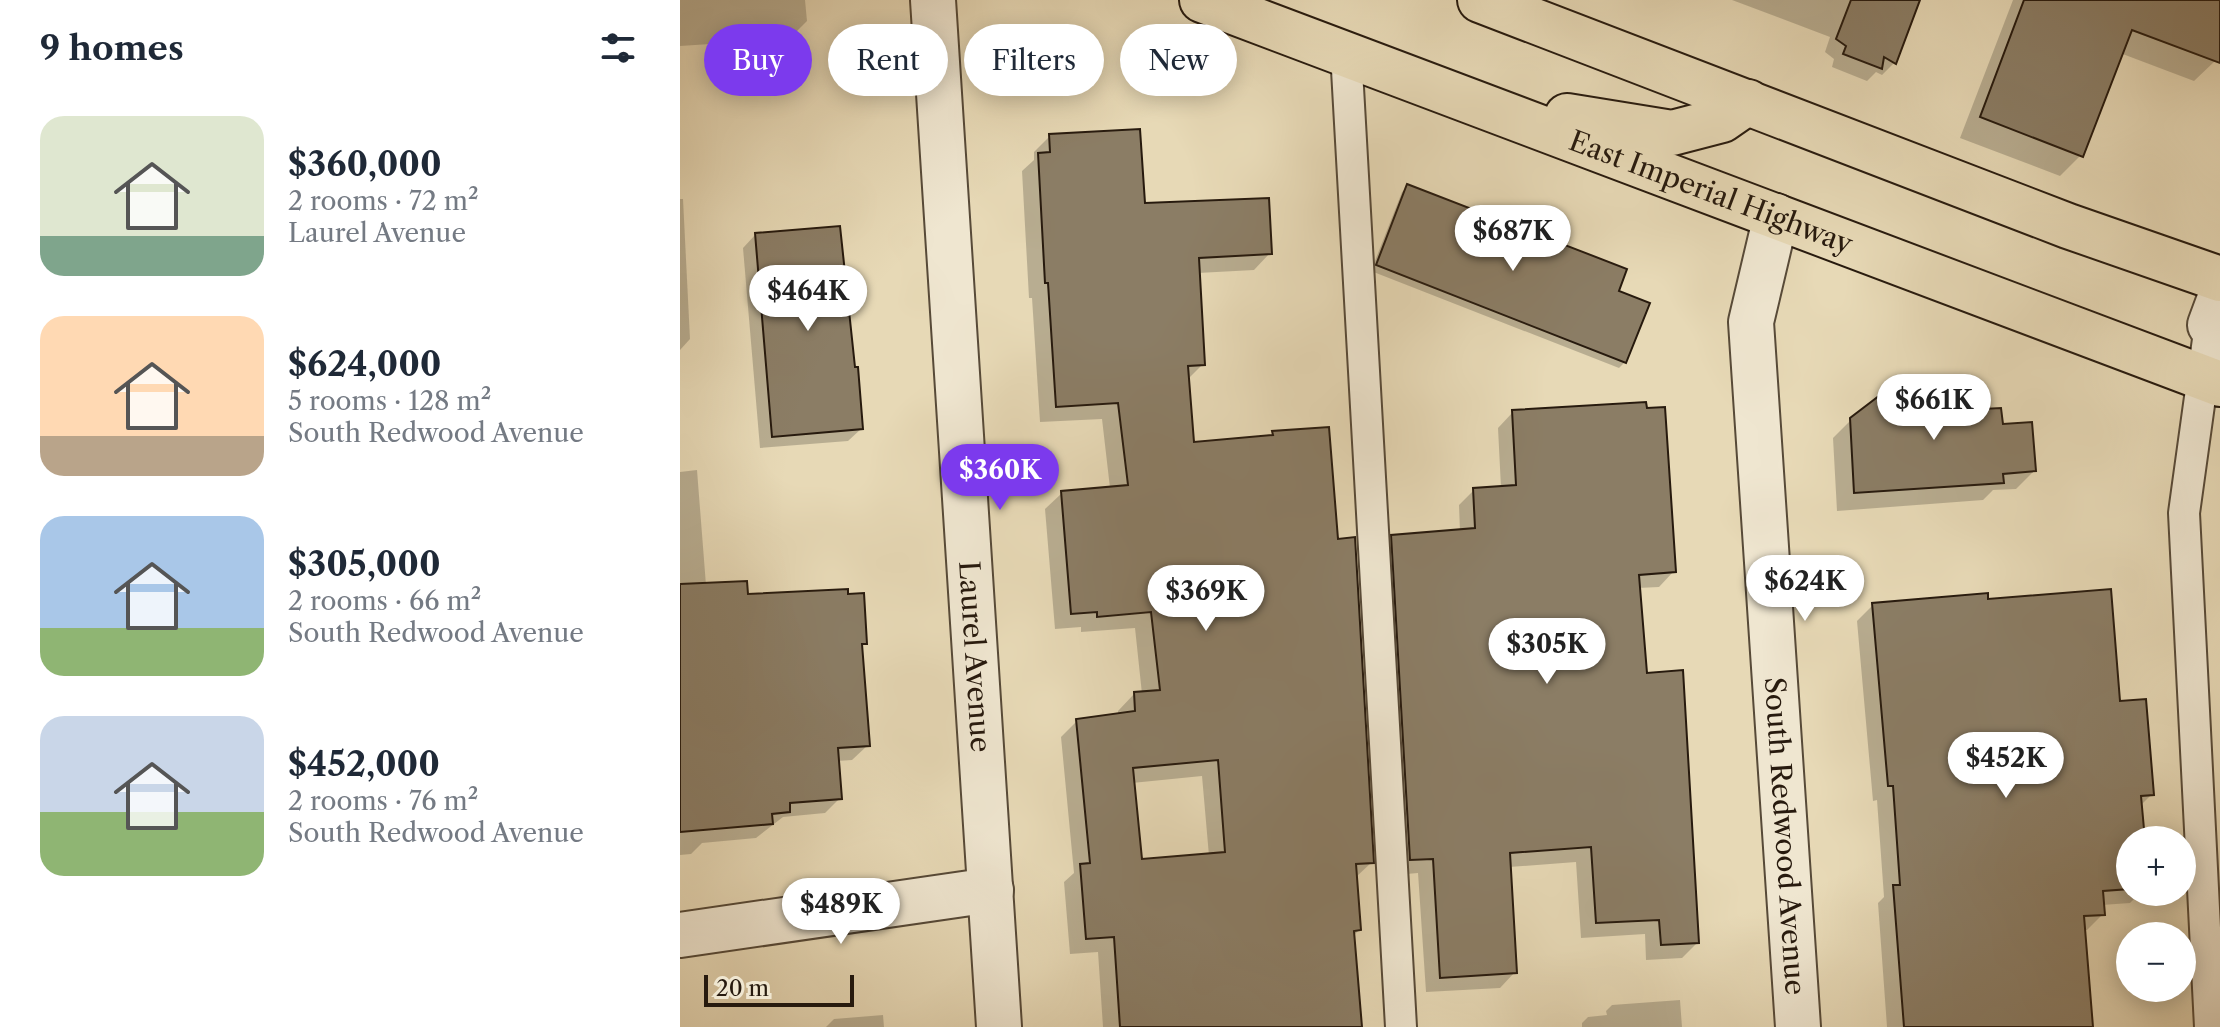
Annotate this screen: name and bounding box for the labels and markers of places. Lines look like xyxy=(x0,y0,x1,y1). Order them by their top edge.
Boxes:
pin: $687K xyxy=(1457,205,1569,273)
pin: $464K xyxy=(752,265,864,333)
pin: $661K xyxy=(1878,374,1990,442)
pin: $360K xyxy=(944,444,1056,512)
pin: $624K xyxy=(1749,555,1861,623)
pin: $369K xyxy=(1150,565,1262,633)
pin: $305K xyxy=(1491,618,1603,686)
pin: $452K xyxy=(1950,732,2062,800)
pin: $489K xyxy=(785,878,897,946)

